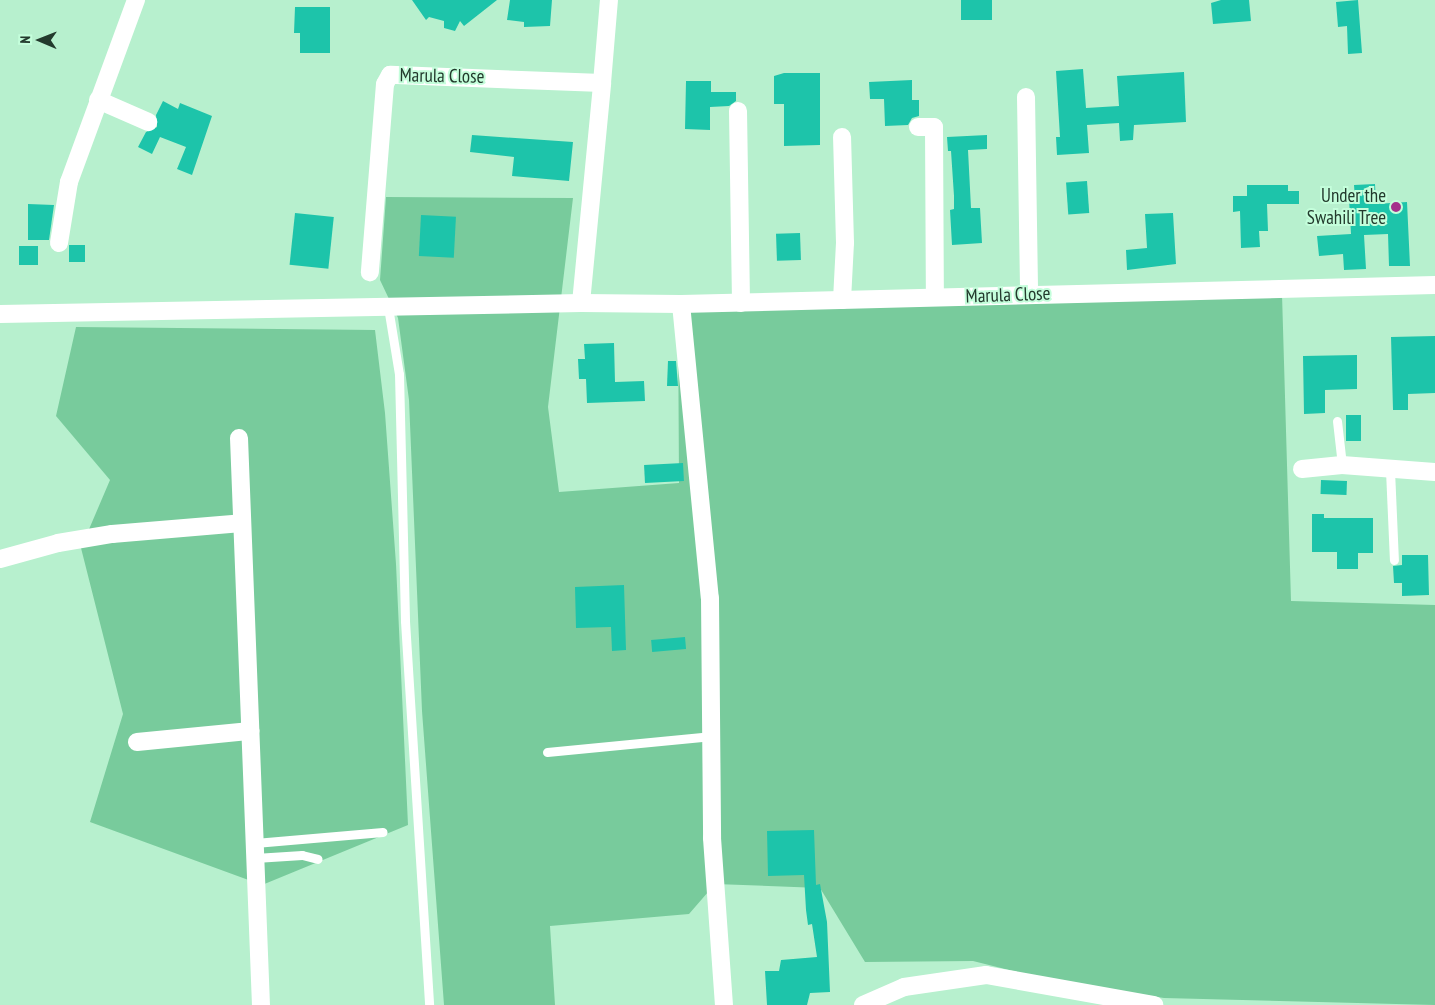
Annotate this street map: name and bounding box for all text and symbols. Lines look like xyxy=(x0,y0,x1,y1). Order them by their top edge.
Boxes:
north arrow xyxy=(15,15,65,65)
text: N xyxy=(16,36,34,44)
street label: Marula Close xyxy=(399,64,485,88)
place label: Under the Swahili Tree xyxy=(1306,185,1386,229)
marker: Under the Swahili Tree xyxy=(1390,201,1402,213)
street label: Marula Close xyxy=(965,282,1051,308)

